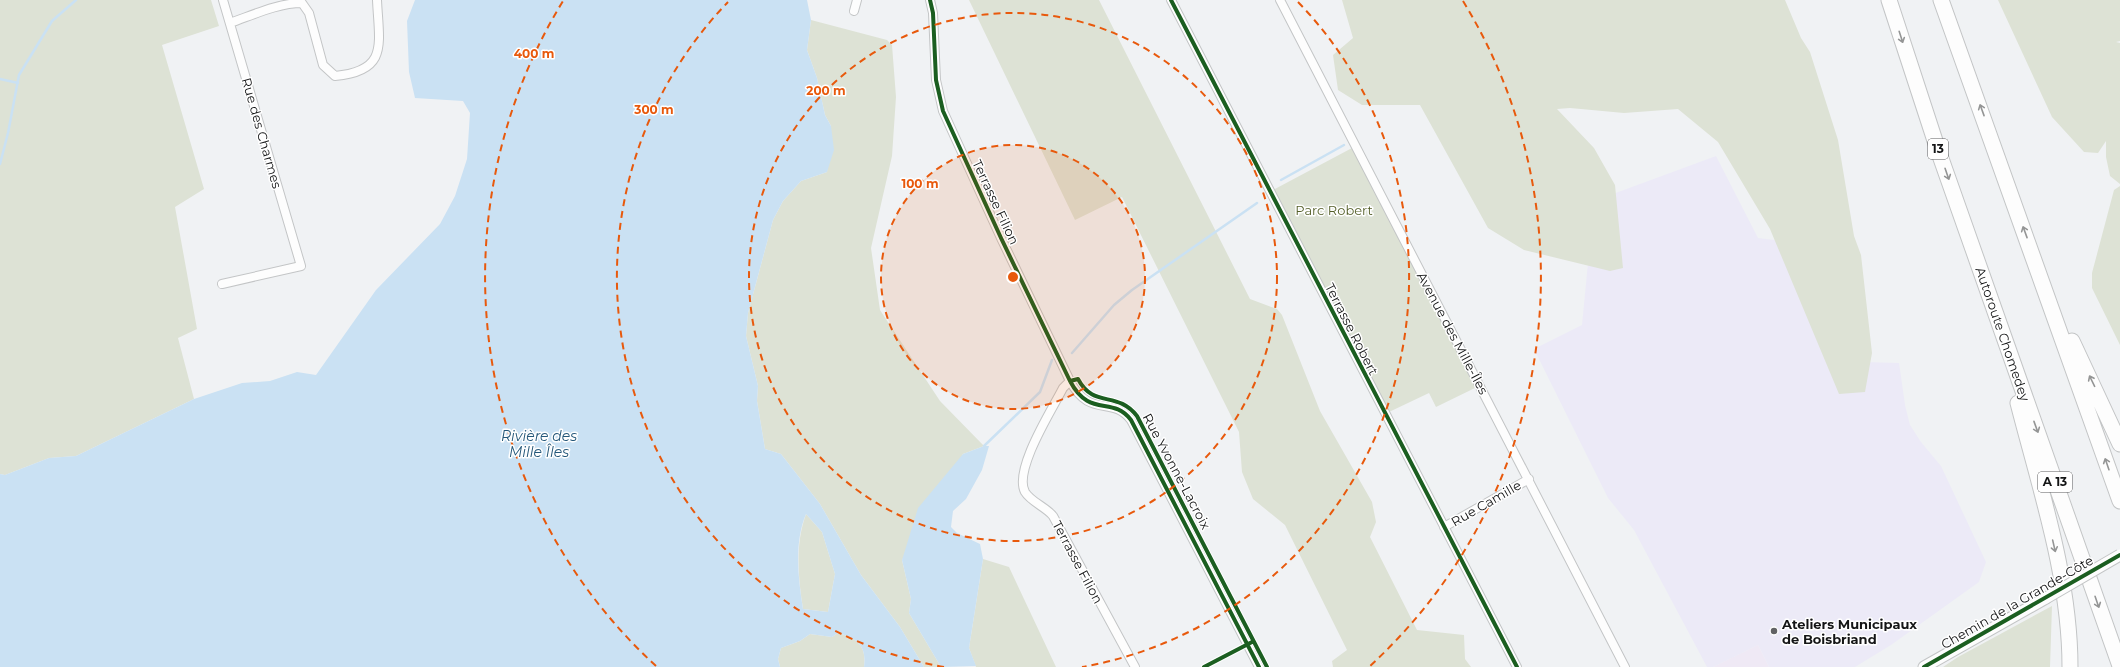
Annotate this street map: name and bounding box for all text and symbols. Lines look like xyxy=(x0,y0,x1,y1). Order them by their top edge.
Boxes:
one-way arrow xyxy=(1898,30,1905,43)
text: 400 m xyxy=(514,46,554,61)
street label: Rue des Charmes xyxy=(239,76,285,190)
text: 200 m xyxy=(806,83,846,98)
text: 300 m xyxy=(633,102,674,117)
one-way arrow xyxy=(1978,104,1985,117)
road number: 13 xyxy=(1928,139,1948,159)
street label: Terrasse Filion xyxy=(969,157,1023,247)
one-way arrow xyxy=(1943,167,1951,179)
text: 100 m xyxy=(902,176,938,191)
park label: Parc Robert xyxy=(1295,202,1373,218)
one-way arrow xyxy=(2021,227,2029,239)
street label: Autoroute Chomedey xyxy=(1973,265,2034,404)
street label: Avenue des Mille-Îles xyxy=(1414,269,1492,397)
centre of rings xyxy=(1006,270,1020,284)
street label: Terrasse Robert xyxy=(1322,280,1382,378)
one-way arrow xyxy=(2088,375,2095,387)
street label: Rue Yvonne-Lacroix xyxy=(1140,410,1214,532)
one-way arrow xyxy=(2032,420,2040,432)
water label: Rivière des Mille Îles xyxy=(501,427,577,461)
one-way arrow xyxy=(2103,458,2110,471)
road number: A 13 xyxy=(2038,472,2072,492)
street label: Rue Camille xyxy=(1448,476,1524,530)
street label: Terrasse Filion xyxy=(1049,518,1107,606)
one-way arrow xyxy=(2051,540,2059,553)
street label: Chemin de la Grande-Côte xyxy=(1938,552,2096,652)
one-way arrow xyxy=(2094,596,2102,608)
place label: Ateliers Municipaux de Boisbriand xyxy=(1781,616,1917,647)
marker: Ateliers Municipaux de Boisbriand xyxy=(1769,626,1779,636)

